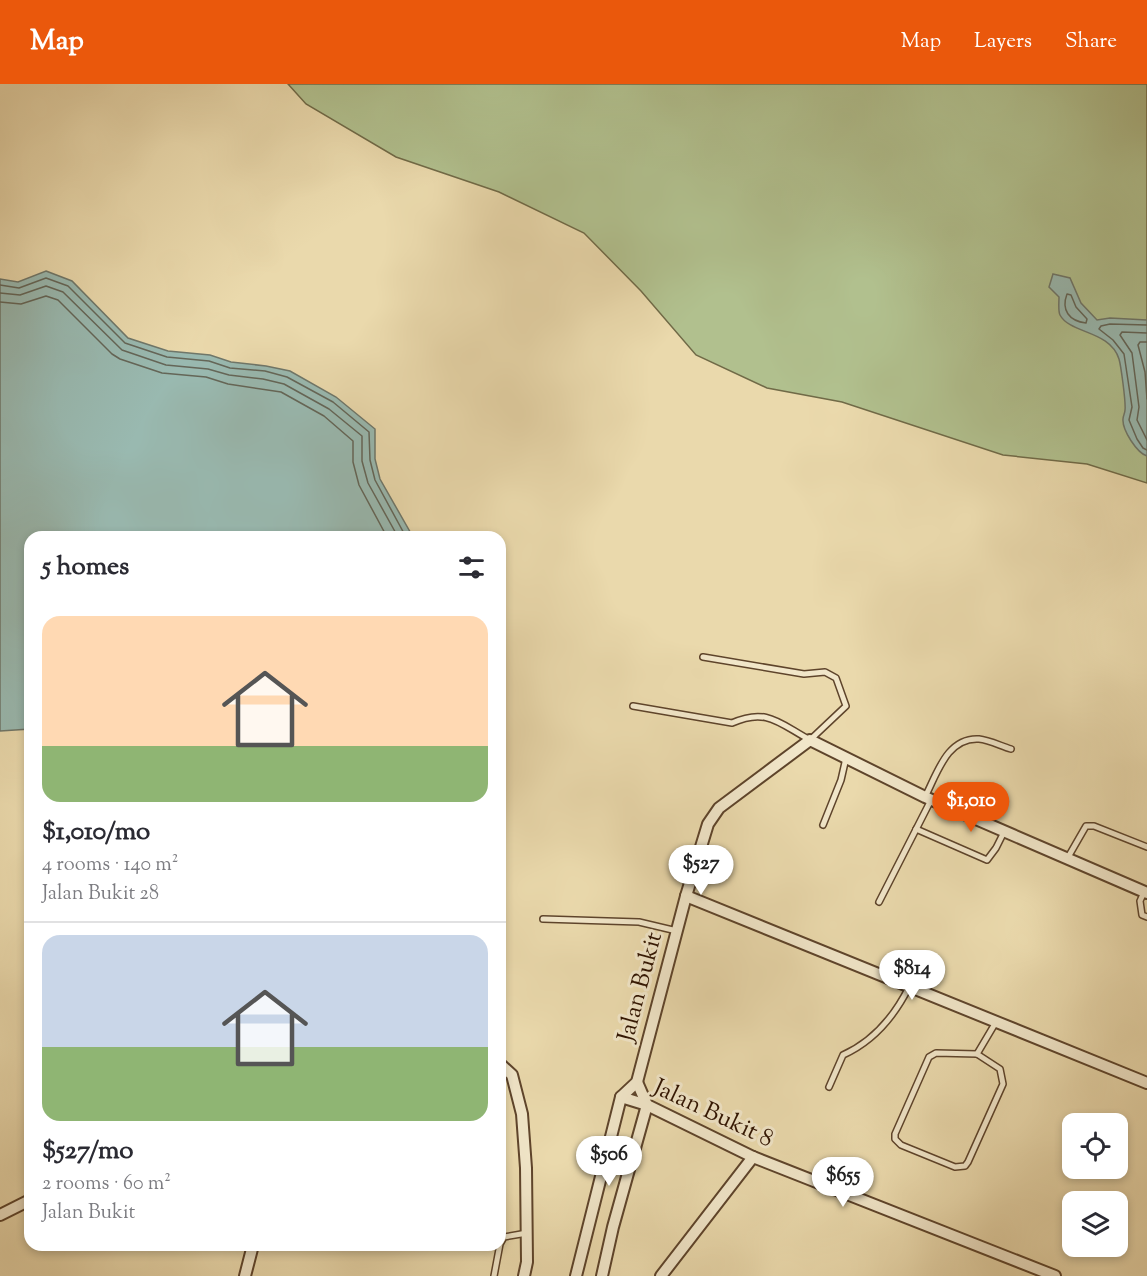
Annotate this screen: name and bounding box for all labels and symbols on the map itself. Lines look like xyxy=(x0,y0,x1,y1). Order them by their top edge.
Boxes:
pin: $1,010 xyxy=(922,782,1020,833)
pin: $527 xyxy=(665,845,737,896)
street label: Jalan Bukit xyxy=(610,929,672,1047)
pin: $814 xyxy=(876,950,948,1001)
street label: Jalan Bukit 8 xyxy=(645,1070,779,1157)
pin: $506 xyxy=(573,1136,645,1187)
pin: $655 xyxy=(807,1157,879,1208)

